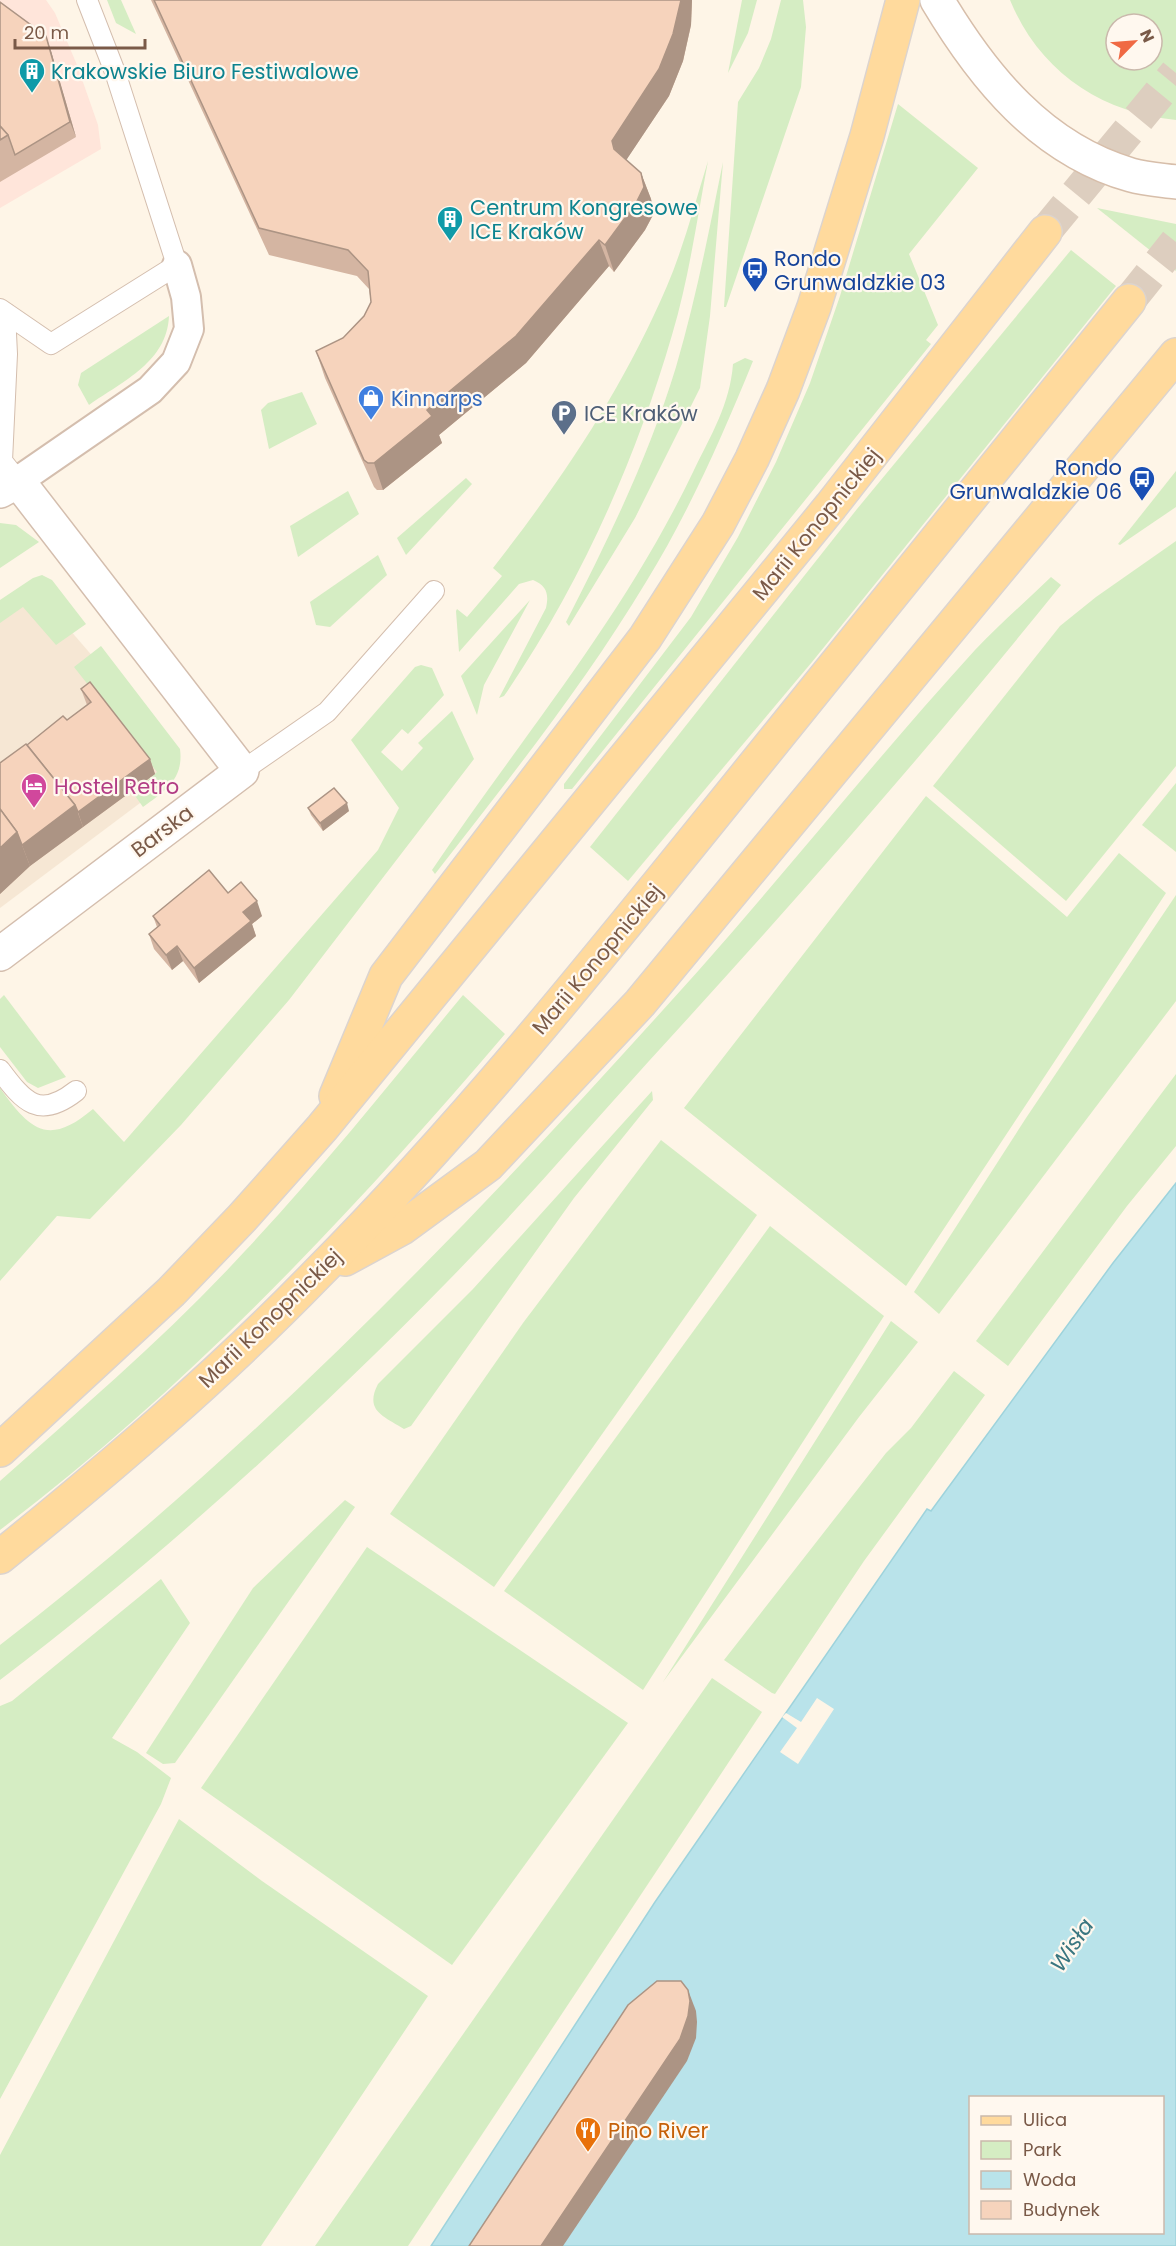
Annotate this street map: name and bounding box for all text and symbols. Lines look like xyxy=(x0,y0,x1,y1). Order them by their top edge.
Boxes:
scale bar xyxy=(15,12,146,50)
north arrow xyxy=(1104,12,1164,72)
text: 20 m xyxy=(24,20,69,45)
text: N xyxy=(1134,26,1160,46)
building icon: Krakowskie Biuro Festiwalowe xyxy=(17,56,47,94)
place label: Krakowskie Biuro Festiwalowe xyxy=(51,57,359,86)
place label: Centrum Kongresowe ICE Kraków xyxy=(470,193,698,246)
building icon: Centrum Kongresowe ICE Kraków xyxy=(435,204,465,242)
place label: Rondo Grunwaldzkie 03 xyxy=(774,244,946,297)
bus stop icon: Rondo Grunwaldzkie 03 xyxy=(740,255,770,293)
shop icon: Kinnarps xyxy=(356,383,386,421)
place label: Kinnarps xyxy=(391,384,483,413)
parking icon: ICE Kraków xyxy=(549,398,579,436)
place label: ICE Kraków xyxy=(584,399,698,428)
street label: Marii Konopnickiej xyxy=(745,442,887,606)
place label: Rondo Grunwaldzkie 06 xyxy=(949,453,1122,506)
bus stop icon: Rondo Grunwaldzkie 06 xyxy=(1127,464,1157,502)
hotel icon: Hostel Retro xyxy=(19,771,49,809)
place label: Hostel Retro xyxy=(54,772,179,801)
street label: Barska xyxy=(125,798,199,864)
street label: Marii Konopnickiej xyxy=(525,877,669,1041)
street label: Marii Konopnickiej xyxy=(192,1242,348,1394)
water label: Wisła xyxy=(1043,1912,1101,1978)
legend xyxy=(969,2096,1164,2234)
text: Ulica xyxy=(1023,2107,1067,2132)
restaurant icon: Pino River xyxy=(573,2115,603,2153)
place label: Pino River xyxy=(608,2116,709,2145)
text: Park xyxy=(1023,2137,1062,2162)
text: Woda xyxy=(1023,2167,1076,2192)
text: Budynek xyxy=(1023,2197,1101,2222)

